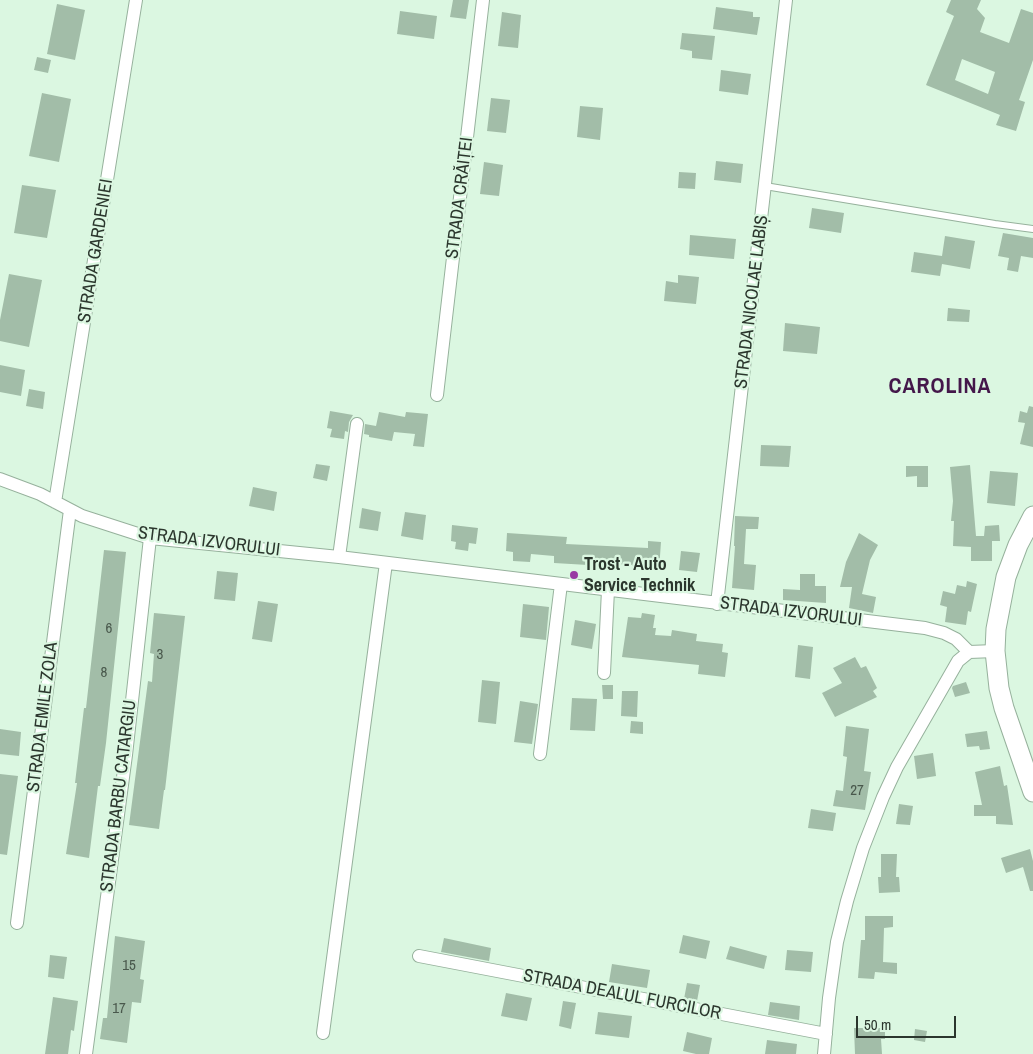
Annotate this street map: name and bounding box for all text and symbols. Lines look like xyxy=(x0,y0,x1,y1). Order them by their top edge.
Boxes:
street label: STRADA CRĂIȚEI xyxy=(442,136,478,260)
street label: STRADA GARDENIEI xyxy=(74,178,118,324)
street label: STRADA NICOLAE LABIȘ xyxy=(731,214,773,390)
district label: CAROLINA xyxy=(887,374,993,400)
street label: STRADA IZVORULUI xyxy=(137,523,281,561)
place label: Trost - Auto Service Technik xyxy=(584,554,695,596)
marker: Trost - Auto Service Technik xyxy=(568,569,580,581)
street label: STRADA IZVORULUI xyxy=(719,593,863,631)
house number: 6 xyxy=(106,620,112,638)
street label: STRADA EMILE ZOLA xyxy=(23,641,63,793)
house number: 3 xyxy=(157,646,163,664)
house number: 8 xyxy=(101,664,107,682)
street label: STRADA BARBU CATARGIU xyxy=(97,699,141,893)
house number: 27 xyxy=(850,782,864,800)
house number: 15 xyxy=(122,957,136,975)
street label: STRADA DEALUL FURCILOR xyxy=(521,965,723,1025)
house number: 17 xyxy=(112,1000,126,1018)
scale bar xyxy=(858,1006,958,1038)
text: 50 m xyxy=(864,1014,891,1035)

